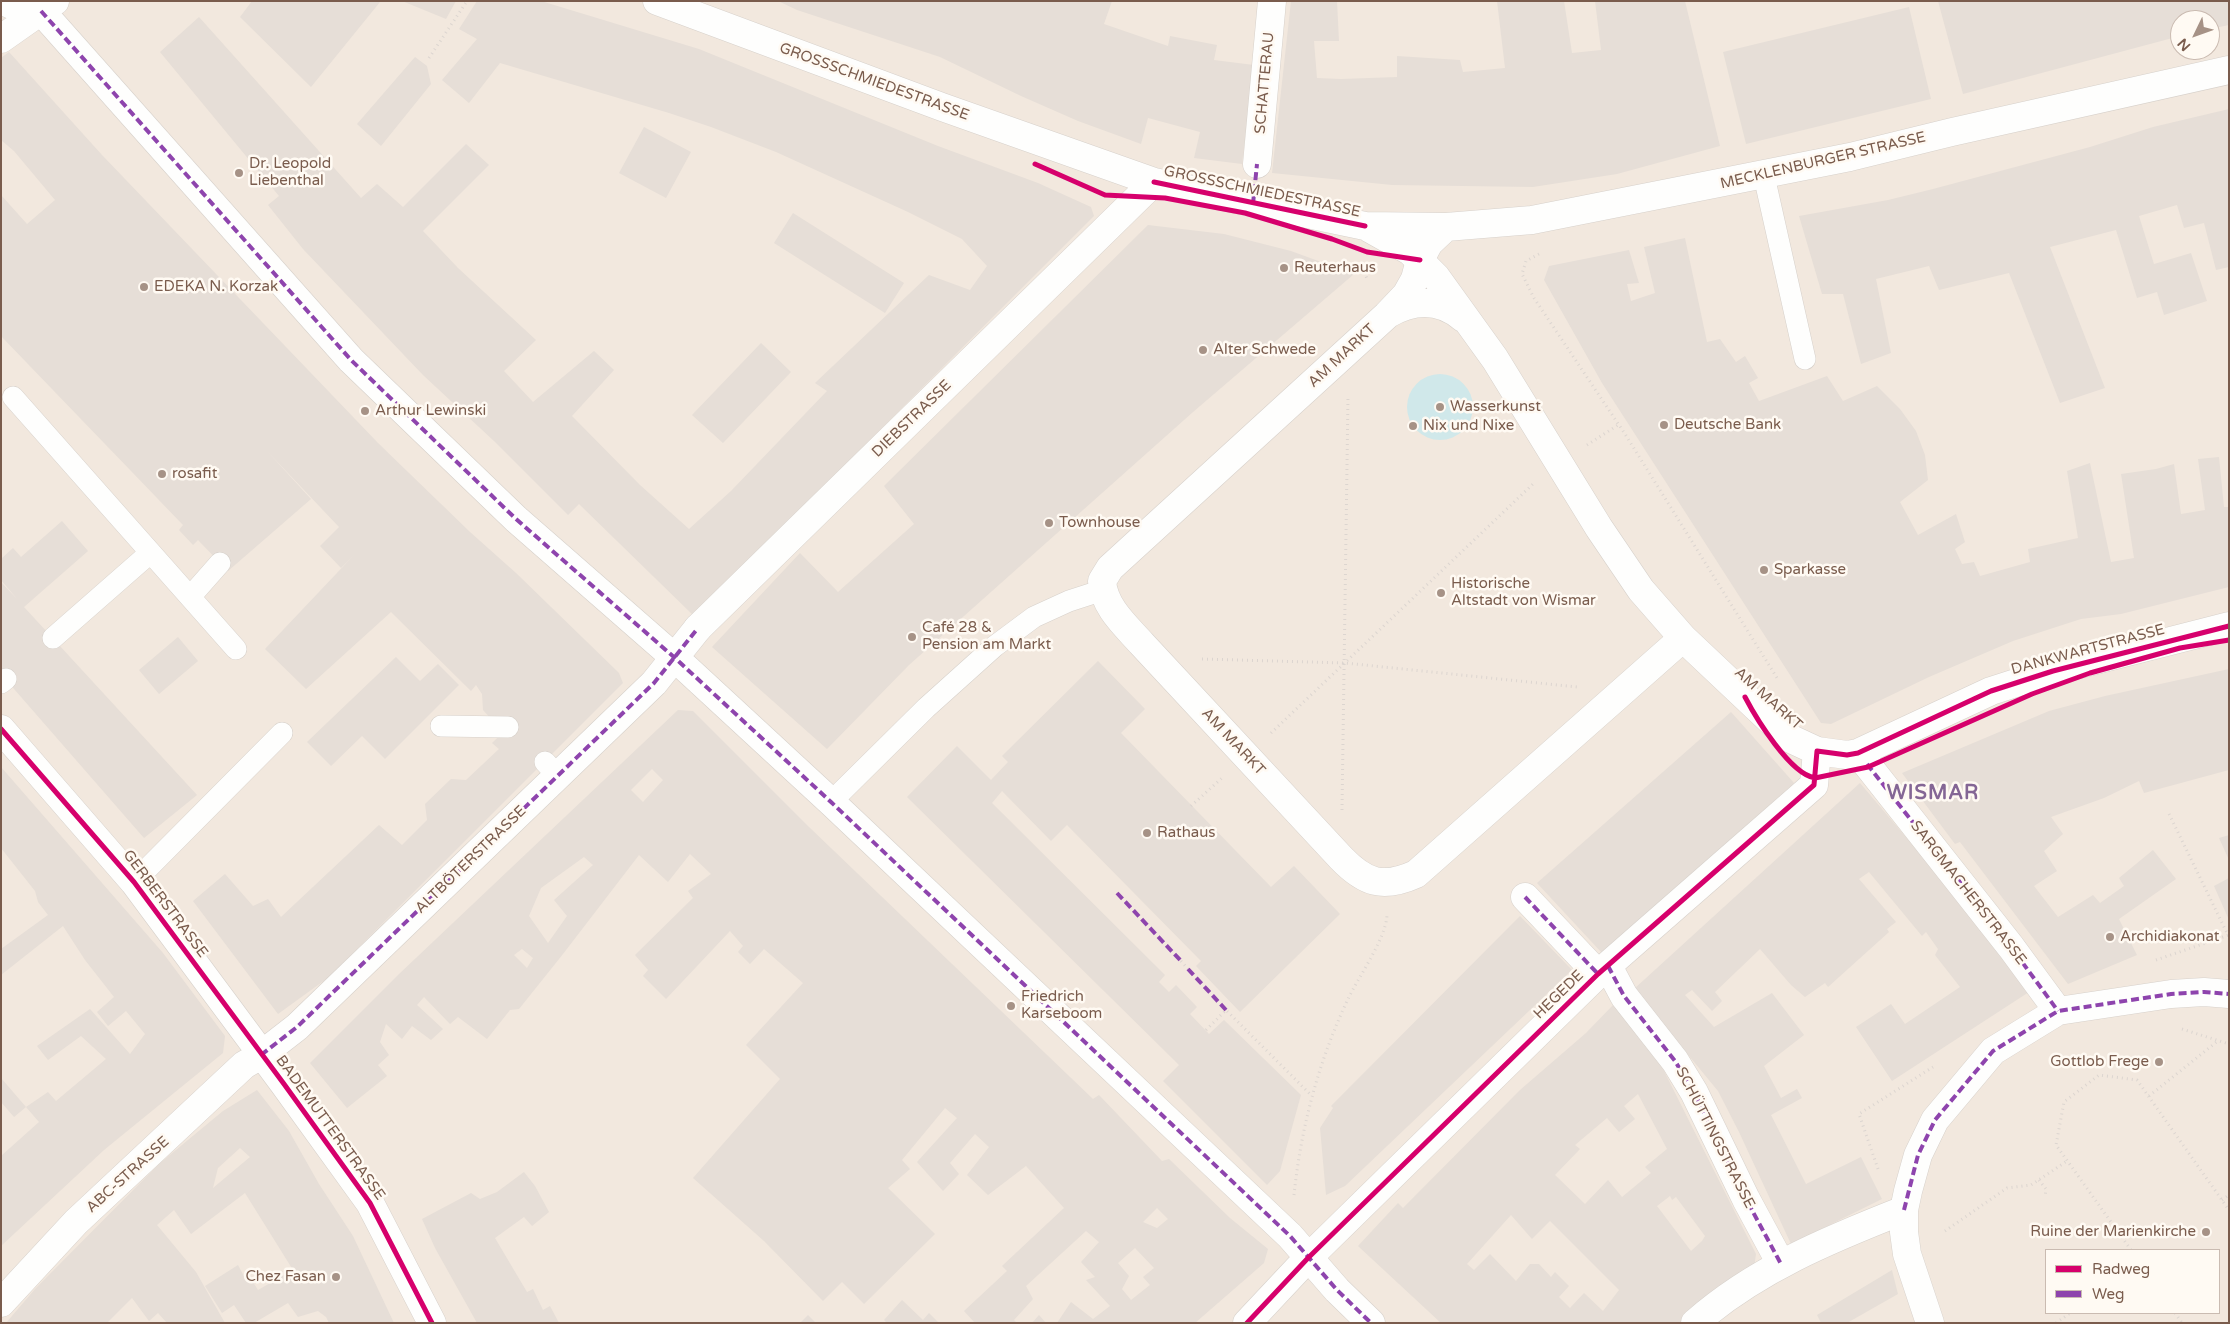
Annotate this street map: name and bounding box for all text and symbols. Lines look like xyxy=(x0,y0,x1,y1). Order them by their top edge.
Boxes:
north arrow xyxy=(2170,10,2220,60)
street label: SCHATTERAU xyxy=(1252,31,1278,135)
text: N xyxy=(2174,35,2194,55)
street label: GROSSSCHMIEDESTRASSE xyxy=(777,39,971,125)
street label: MECKLENBURGER STRASSE xyxy=(1718,129,1928,193)
place label: Dr. Leopold Liebenthal xyxy=(249,155,331,190)
street label: GROSSSCHMIEDESTRASSE xyxy=(1162,162,1362,222)
marker: Dr. Leopold Liebenthal xyxy=(233,167,245,179)
place label: Reuterhaus xyxy=(1294,259,1376,277)
marker: Reuterhaus xyxy=(1278,262,1290,274)
place label: EDEKA N. Korzak xyxy=(154,278,278,296)
marker: EDEKA N. Korzak xyxy=(138,281,150,293)
street label: AM MARKT xyxy=(1305,320,1379,392)
place label: Alter Schwede xyxy=(1213,341,1316,359)
marker: Alter Schwede xyxy=(1197,344,1209,356)
street label: DIEBSTRASSE xyxy=(869,377,955,461)
place label: Wasserkunst xyxy=(1450,398,1541,416)
marker: Wasserkunst xyxy=(1434,401,1446,413)
place label: Arthur Lewinski xyxy=(375,402,486,420)
marker: Arthur Lewinski xyxy=(359,405,371,417)
place label: Deutsche Bank xyxy=(1674,416,1781,434)
place label: Nix und Nixe xyxy=(1423,417,1514,435)
marker: Deutsche Bank xyxy=(1658,419,1670,431)
marker: Nix und Nixe xyxy=(1407,420,1419,432)
place label: rosafit xyxy=(172,465,217,483)
marker: rosafit xyxy=(156,468,168,480)
place label: Townhouse xyxy=(1059,514,1140,532)
marker: Townhouse xyxy=(1043,517,1055,529)
place label: Sparkasse xyxy=(1774,561,1846,579)
marker: Sparkasse xyxy=(1758,564,1770,576)
place label: Historische Altstadt von Wismar xyxy=(1451,575,1596,610)
marker: Historische Altstadt von Wismar xyxy=(1435,587,1447,599)
place label: Café 28 & Pension am Markt xyxy=(922,619,1051,654)
street label: DANKWARTSTRASSE xyxy=(2009,621,2167,679)
marker: Café 28 & Pension am Markt xyxy=(906,631,918,643)
street label: AM MARKT xyxy=(1730,664,1806,734)
street label: AM MARKT xyxy=(1197,705,1269,779)
district label: WISMAR xyxy=(1886,782,1980,806)
street label: ALTBÖTERSTRASSE xyxy=(412,802,530,918)
street label: SARGMACHERSTRASSE xyxy=(1906,817,2030,969)
place label: Rathaus xyxy=(1157,824,1215,842)
marker: Rathaus xyxy=(1141,827,1153,839)
street label: GERBERSTRASSE xyxy=(119,847,211,961)
place label: Archidiakonat xyxy=(2120,928,2219,946)
marker: Archidiakonat xyxy=(2104,931,2116,943)
street label: HEGEDE xyxy=(1530,967,1588,1023)
place label: Friedrich Karseboom xyxy=(1021,988,1102,1023)
marker: Friedrich Karseboom xyxy=(1005,1000,1017,1012)
street label: BADEMUTTERSTRASSE xyxy=(271,1052,389,1204)
place label: Gottlob Frege xyxy=(2050,1053,2149,1071)
marker: Gottlob Frege xyxy=(2153,1056,2165,1068)
street label: SCHÜTTINGSTRASSE xyxy=(1672,1064,1758,1212)
street label: ABC-STRASSE xyxy=(83,1133,173,1217)
place label: Ruine der Marienkirche xyxy=(2030,1223,2196,1241)
marker: Ruine der Marienkirche xyxy=(2200,1226,2212,1238)
legend xyxy=(2045,1249,2220,1314)
text: Radweg xyxy=(2092,1260,2150,1278)
place label: Chez Fasan xyxy=(245,1268,326,1286)
marker: Chez Fasan xyxy=(330,1271,342,1283)
text: Weg xyxy=(2092,1285,2124,1303)

